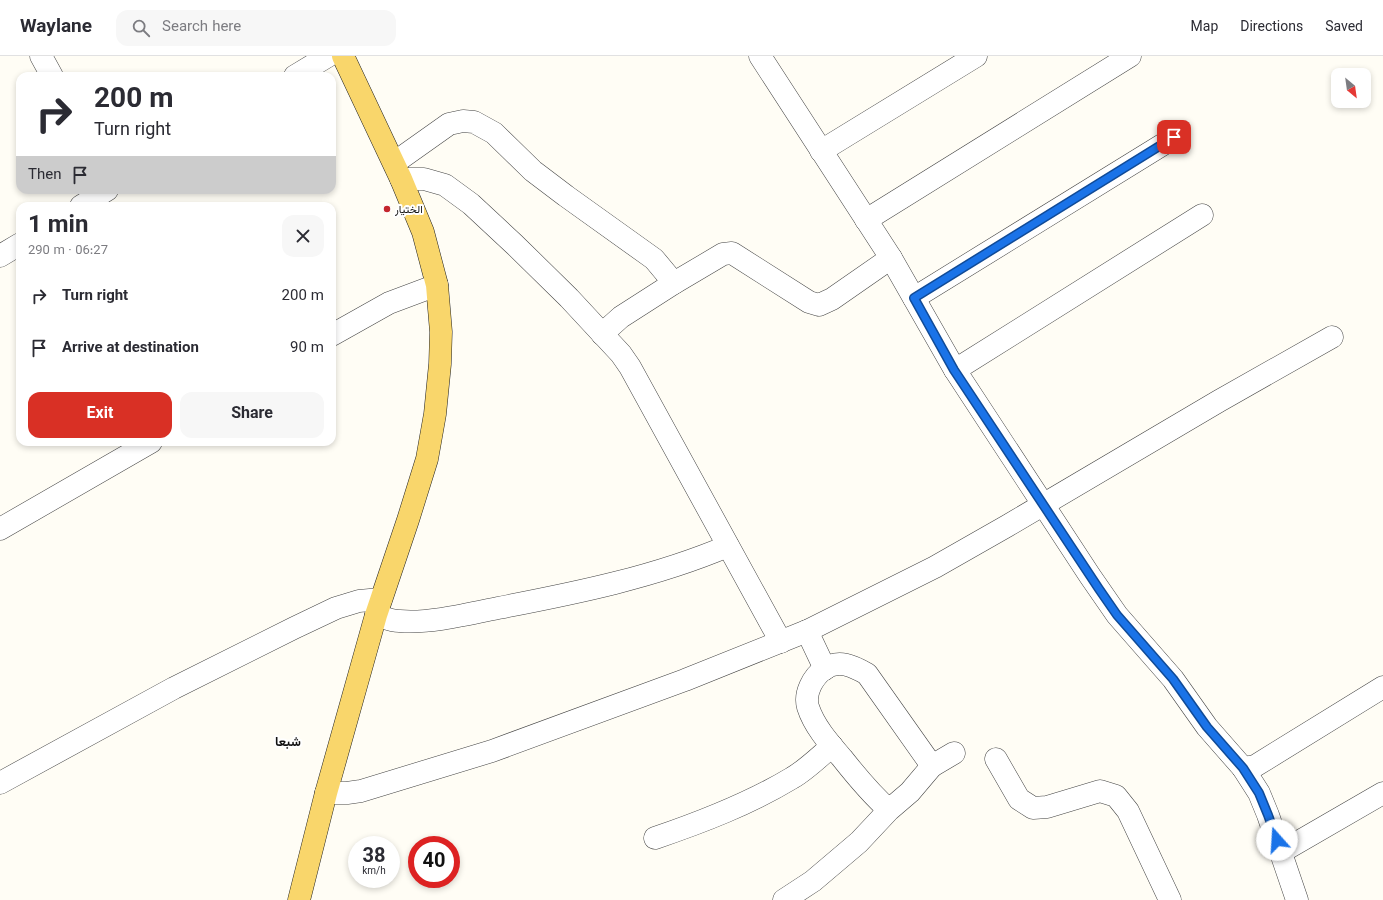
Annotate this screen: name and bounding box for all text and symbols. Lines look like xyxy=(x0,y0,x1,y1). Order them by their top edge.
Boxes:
search box xyxy=(116,10,396,46)
text: Waylane xyxy=(20,13,92,42)
text: Search here xyxy=(162,16,241,39)
icon: search xyxy=(130,17,152,39)
text: Map xyxy=(1191,17,1218,39)
text: Directions xyxy=(1240,17,1303,39)
text: Saved xyxy=(1325,17,1363,39)
north arrow xyxy=(1331,68,1371,108)
map controls xyxy=(1331,68,1371,108)
text: 200 m xyxy=(94,78,174,122)
icon: right xyxy=(28,88,80,140)
text: Turn right xyxy=(94,117,171,145)
pin xyxy=(1157,120,1191,154)
icon: arrive xyxy=(1163,126,1185,148)
text: Then xyxy=(28,164,61,187)
icon: arrive xyxy=(69,164,91,186)
place label: الختيار xyxy=(394,202,423,219)
marker: الختيار xyxy=(382,204,392,214)
text: 1 min xyxy=(28,207,88,245)
button: close xyxy=(282,215,324,257)
text: 290 m · 06:27 xyxy=(28,241,108,261)
icon: right xyxy=(28,285,50,307)
text: Turn right xyxy=(62,285,128,308)
text: 200 m xyxy=(282,285,324,308)
icon: arrive xyxy=(28,337,50,359)
text: Arrive at destination xyxy=(62,337,199,360)
text: 90 m xyxy=(290,337,324,360)
button: Exit xyxy=(28,392,172,438)
button: Share xyxy=(180,392,324,438)
district label: شبعا xyxy=(275,733,301,753)
position arrow xyxy=(1256,819,1298,861)
speed limit sign: 40 xyxy=(408,836,460,888)
text: 38 xyxy=(363,841,385,873)
text: km/h xyxy=(362,864,386,879)

